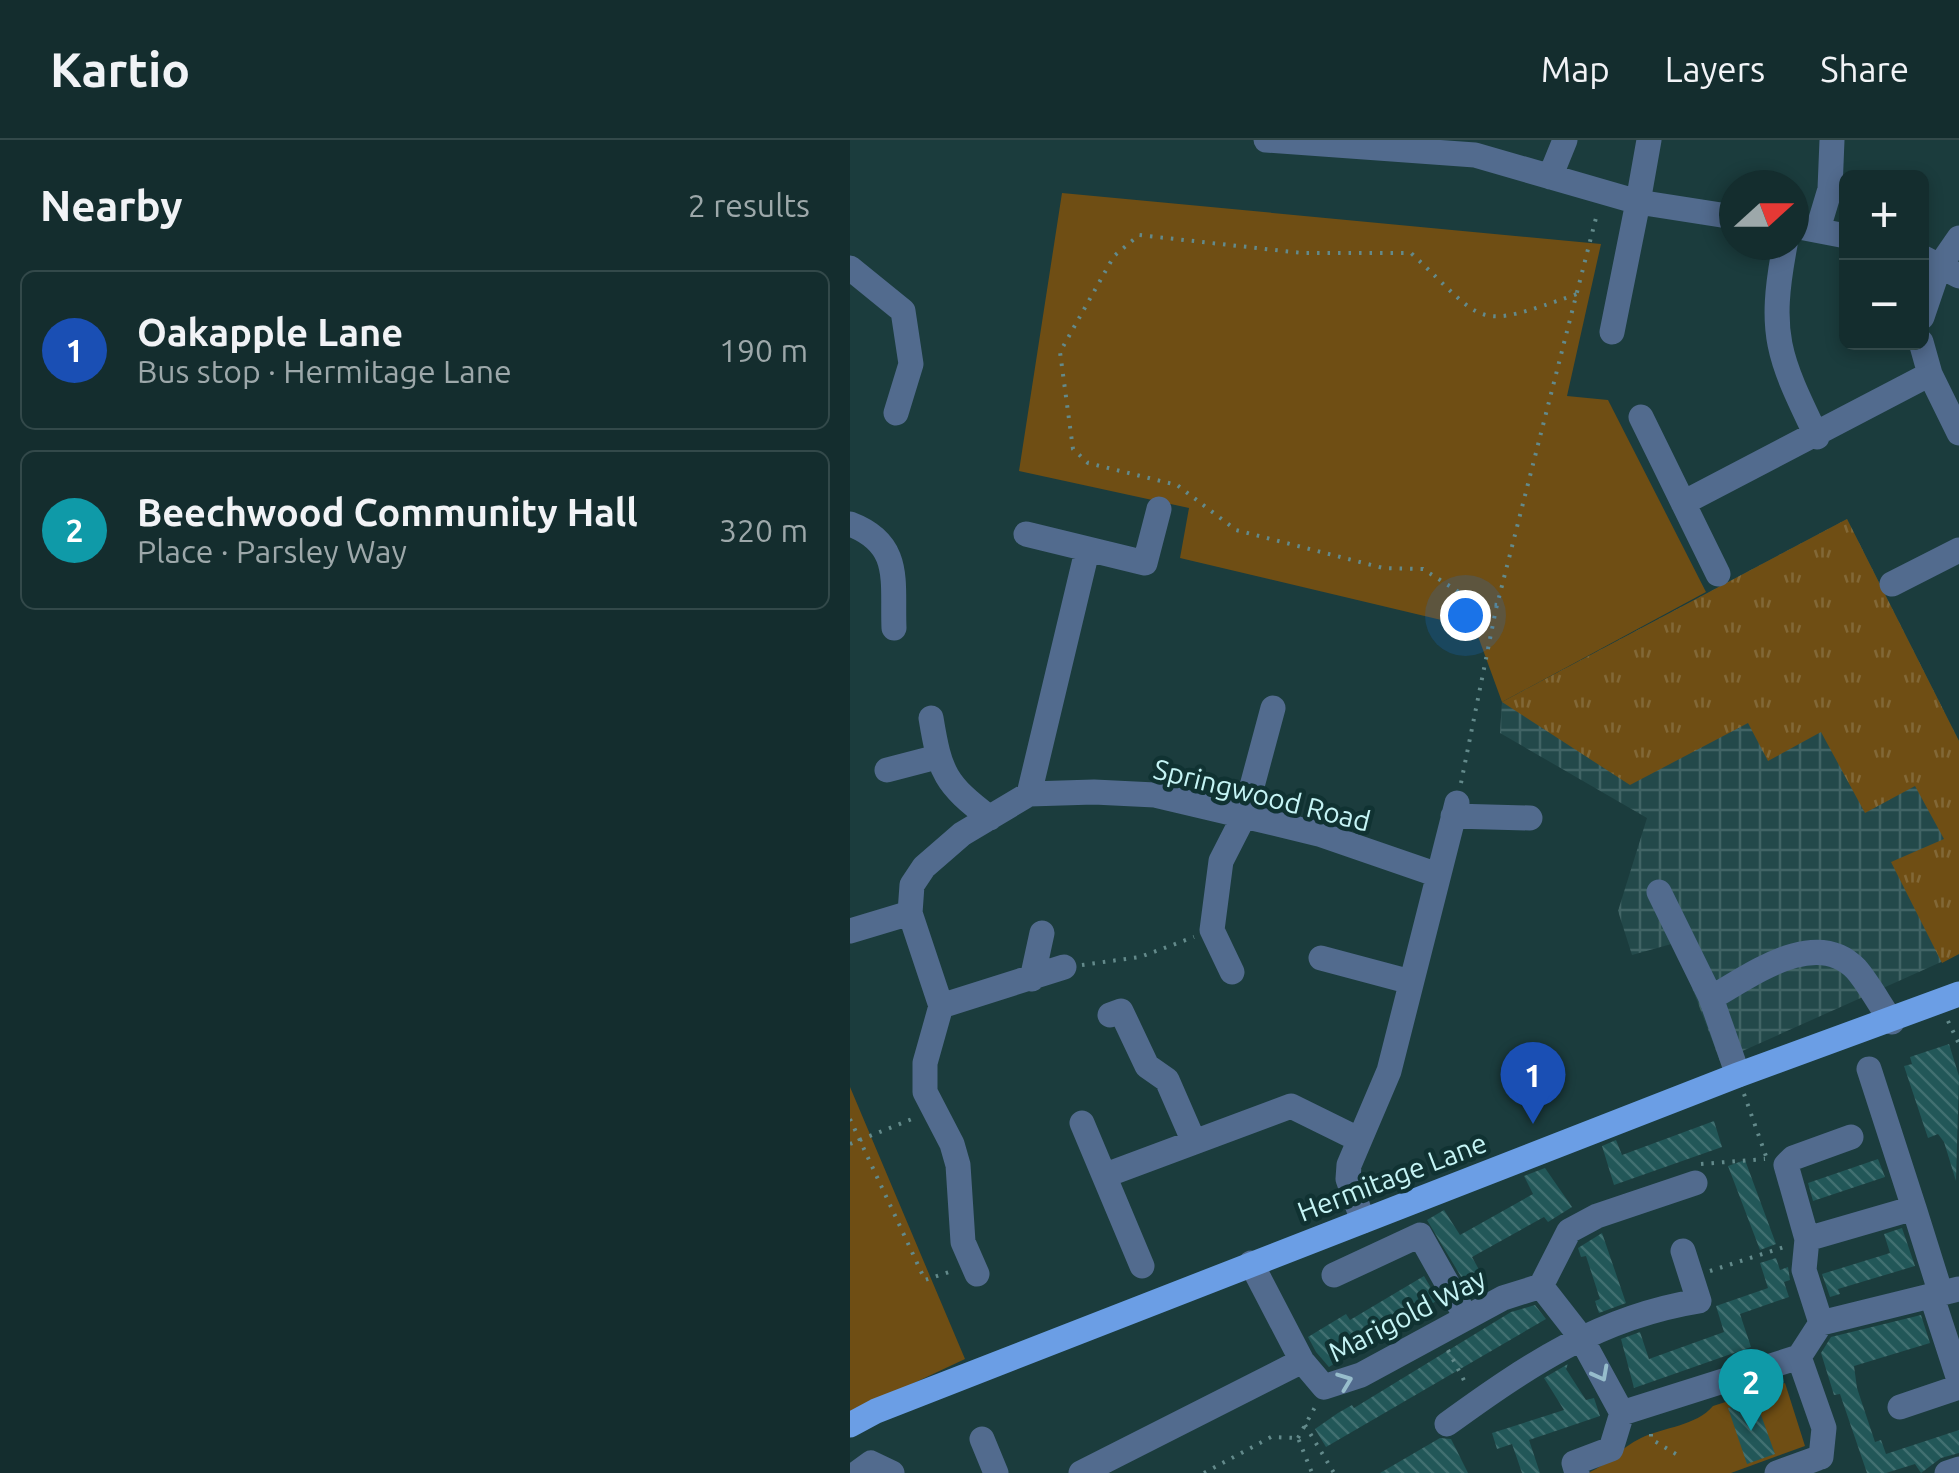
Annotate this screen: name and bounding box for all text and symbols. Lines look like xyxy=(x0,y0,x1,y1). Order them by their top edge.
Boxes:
text: Kartio xyxy=(50,42,190,96)
text: Map xyxy=(1541,49,1610,89)
text: Layers xyxy=(1665,49,1765,89)
text: Share xyxy=(1820,49,1909,89)
north arrow xyxy=(1719,170,1809,260)
map controls xyxy=(1839,170,1929,350)
button: + xyxy=(1839,170,1929,260)
text: Nearby xyxy=(40,182,183,229)
text: 2 results xyxy=(688,187,810,223)
button: − xyxy=(1839,260,1929,350)
text: Oakapple Lane xyxy=(137,311,403,353)
text: 1 xyxy=(65,332,84,368)
text: 190 m xyxy=(719,332,808,368)
text: Bus stop · Hermitage Lane xyxy=(137,353,512,389)
text: Beechwood Community Hall xyxy=(137,491,638,533)
text: 2 xyxy=(65,512,84,548)
text: 320 m xyxy=(719,512,808,548)
text: Place · Parsley Way xyxy=(137,533,407,569)
your location xyxy=(1440,590,1491,641)
street label: Springwood Road xyxy=(1151,753,1374,836)
pin: 1 xyxy=(1500,1042,1566,1124)
street label: Hermitage Lane xyxy=(1293,1126,1491,1227)
street label: Marigold Way xyxy=(1323,1262,1490,1367)
pin: 2 xyxy=(1718,1348,1784,1431)
one-way arrow xyxy=(1588,1364,1608,1382)
one-way arrow xyxy=(1336,1372,1353,1392)

